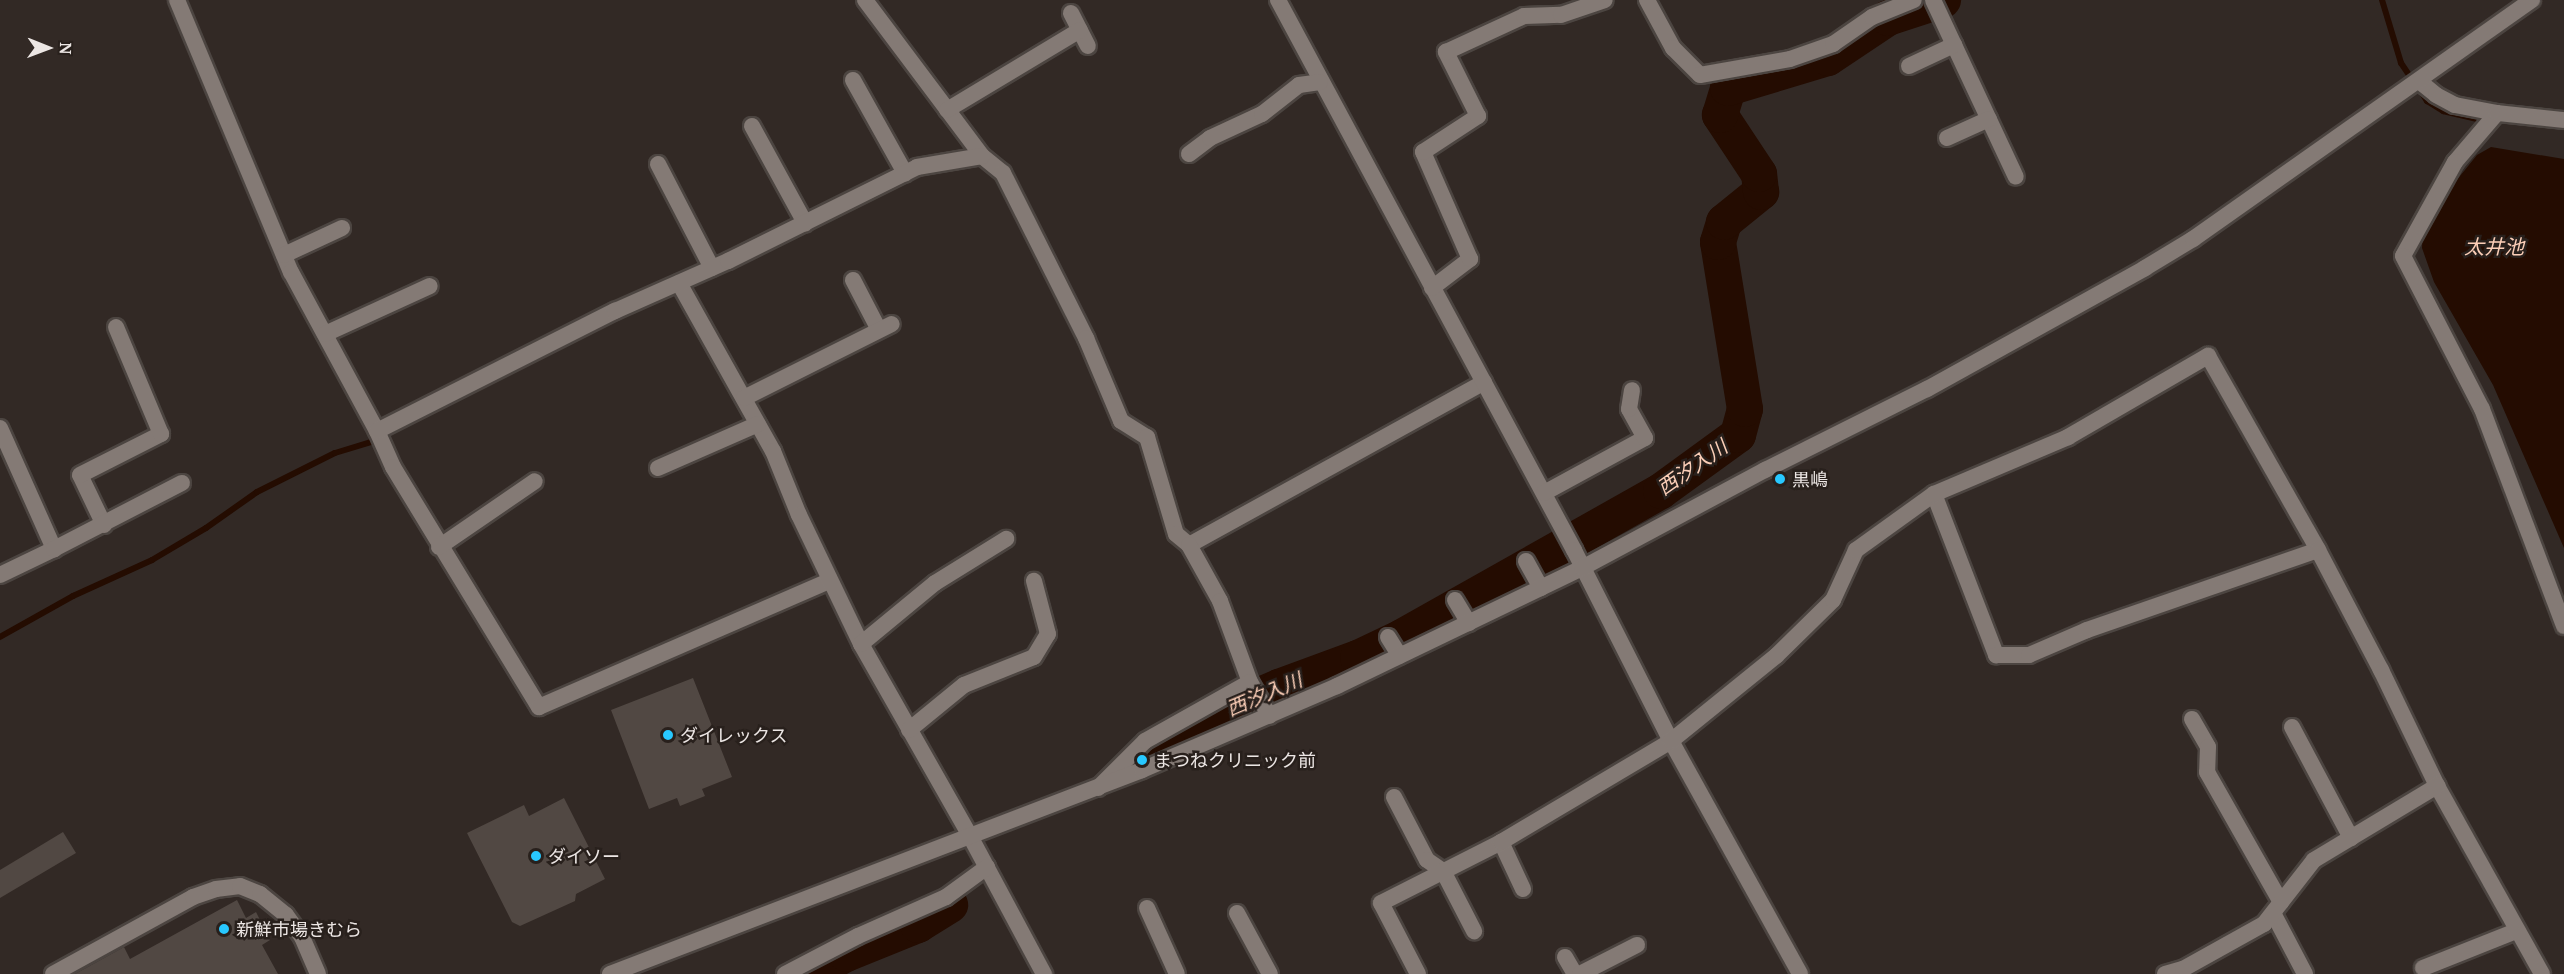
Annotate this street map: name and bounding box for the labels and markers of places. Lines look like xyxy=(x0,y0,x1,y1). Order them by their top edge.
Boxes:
place label: 黒嶋 xyxy=(1792,468,1828,490)
marker: 黒嶋 xyxy=(1773,472,1787,486)
place label: ダイレックス xyxy=(680,724,788,746)
marker: ダイレックス xyxy=(661,728,675,742)
place label: まつねクリニック前 xyxy=(1154,749,1316,771)
marker: まつねクリニック前 xyxy=(1135,753,1149,767)
place label: ダイソー xyxy=(548,845,620,867)
marker: ダイソー xyxy=(529,849,543,863)
place label: 新鮮市場きむら xyxy=(236,918,362,940)
marker: 新鮮市場きむら xyxy=(217,922,231,936)

